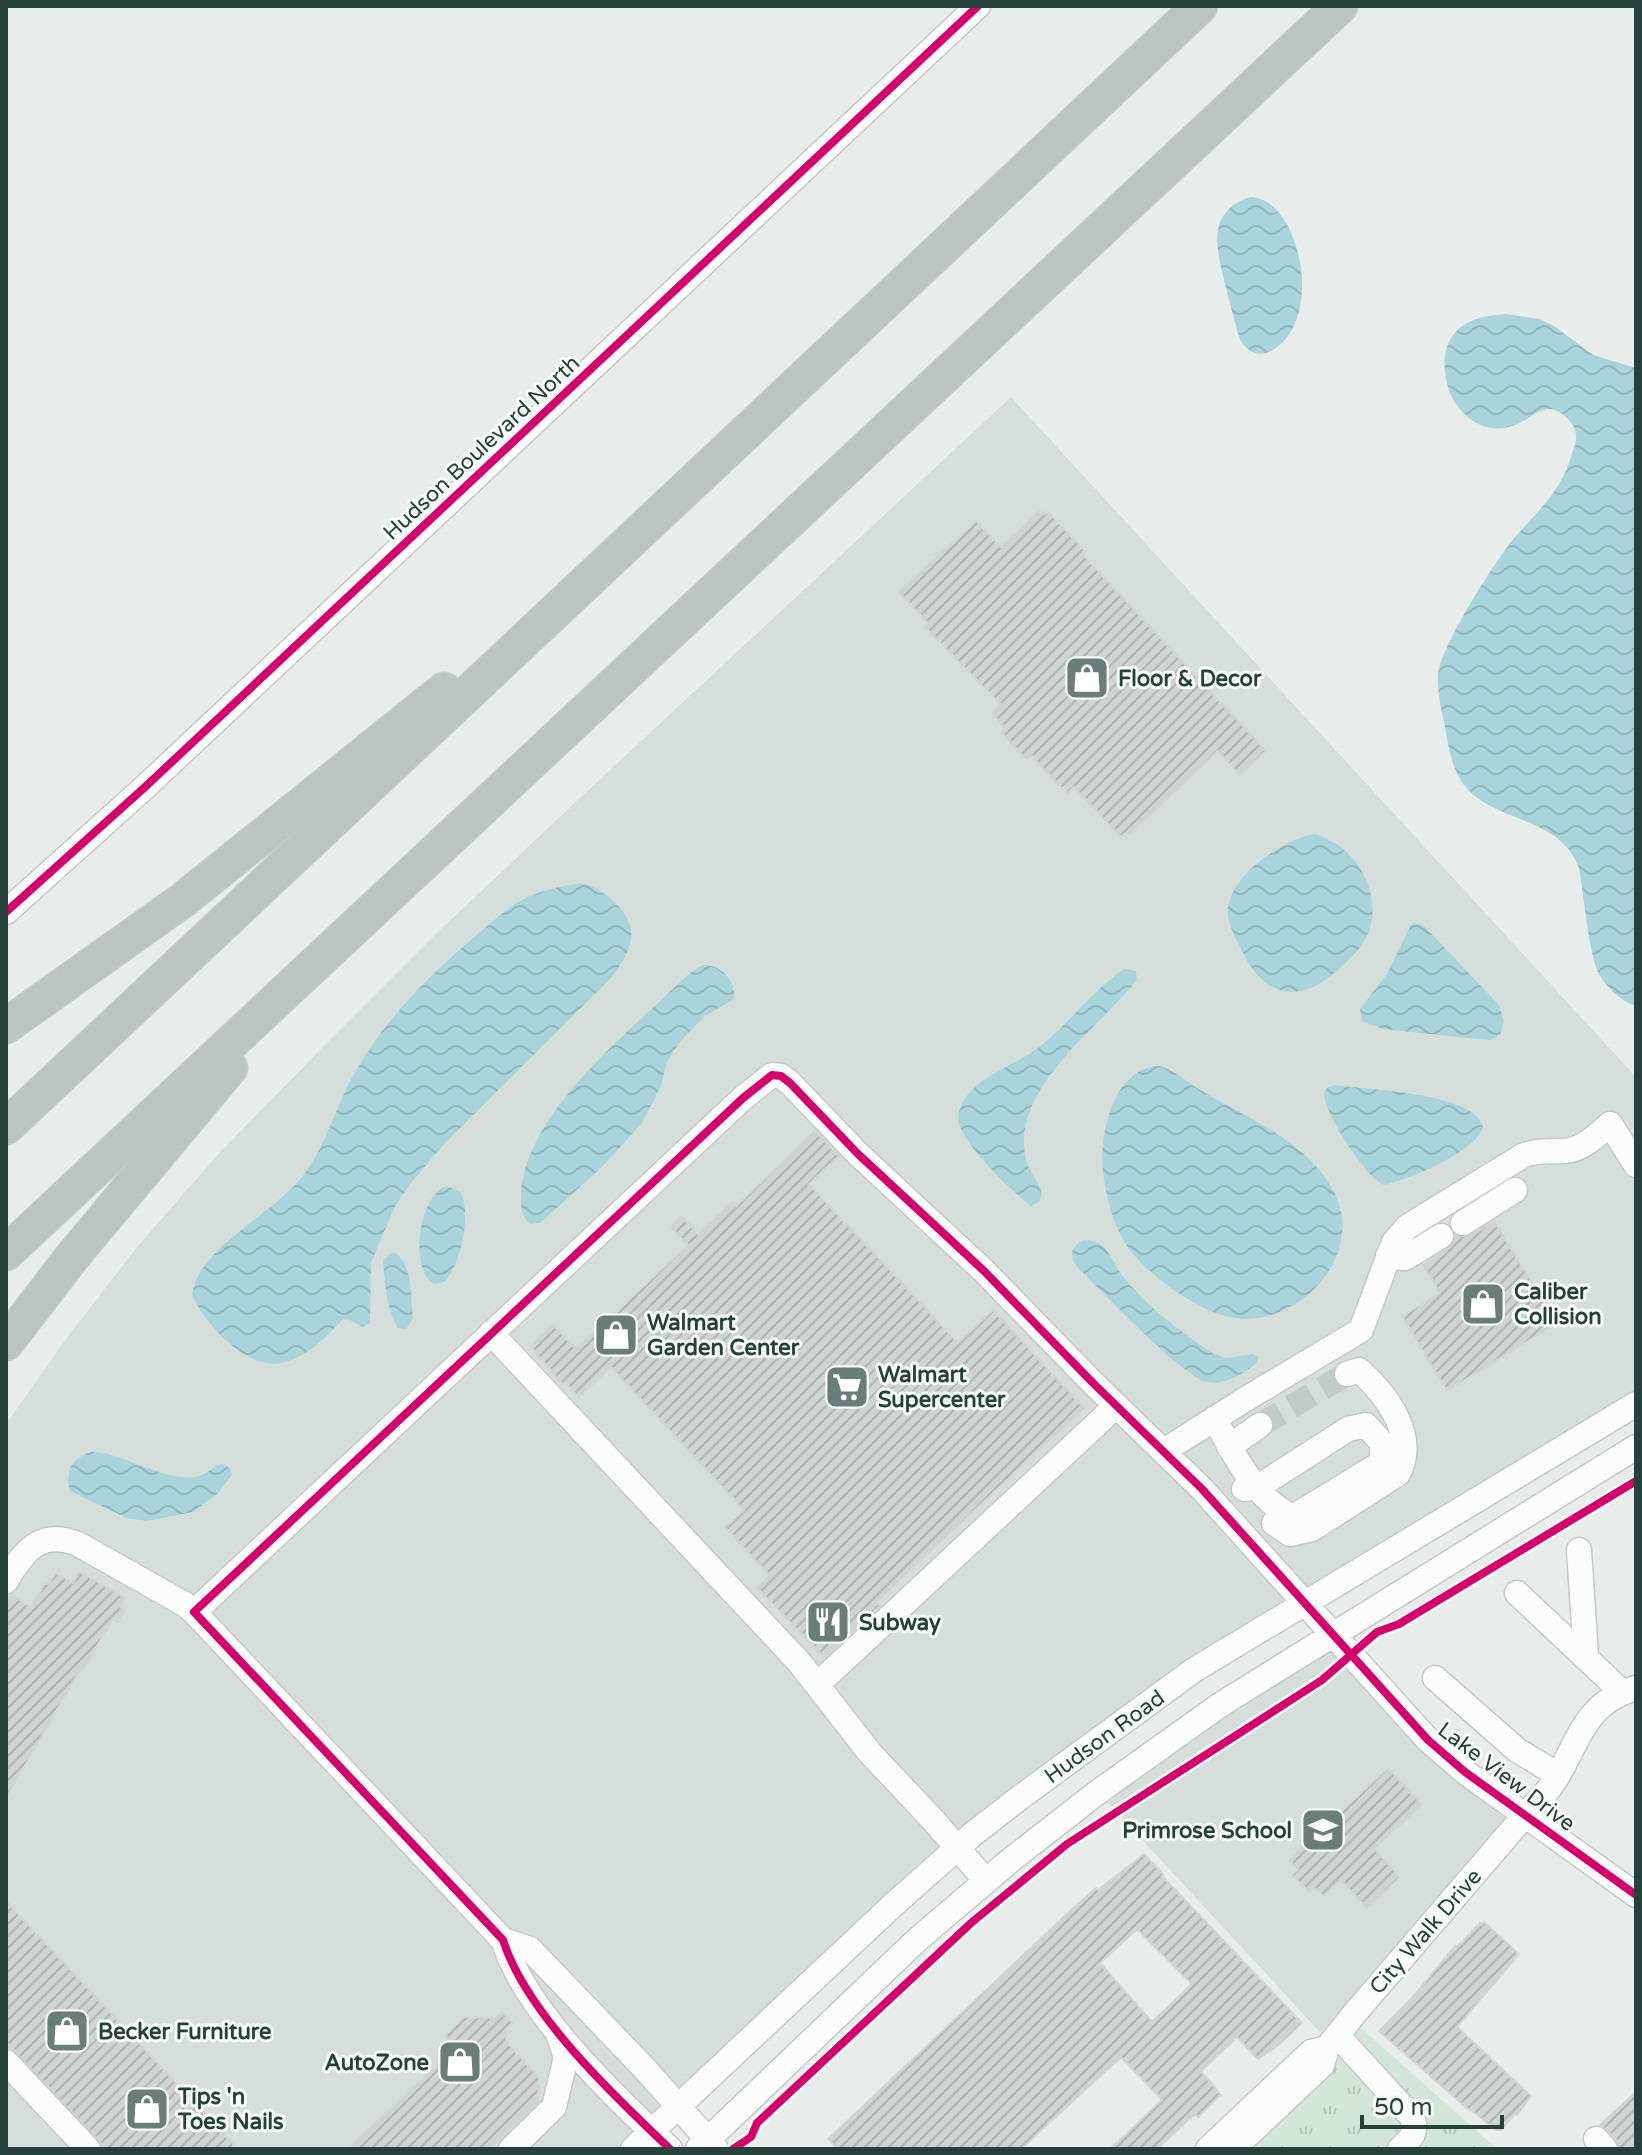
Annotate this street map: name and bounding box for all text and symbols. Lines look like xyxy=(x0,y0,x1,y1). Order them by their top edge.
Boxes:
street label: Hudson Boulevard North xyxy=(378,350,585,546)
shop icon: Floor & Decor xyxy=(1063,654,1111,702)
place label: Floor & Decor xyxy=(1118,666,1262,692)
place label: Caliber Collision xyxy=(1514,1279,1602,1330)
shop icon: Caliber Collision xyxy=(1459,1280,1507,1328)
place label: Walmart Garden Center xyxy=(647,1310,800,1361)
shop icon: Walmart Garden Center xyxy=(592,1311,640,1359)
place label: Walmart Supercenter xyxy=(878,1362,1006,1413)
supermarket icon: Walmart Supercenter xyxy=(823,1363,871,1411)
restaurant icon: Subway xyxy=(804,1598,852,1646)
place label: Subway xyxy=(859,1610,941,1636)
street label: Hudson Road xyxy=(1040,1685,1170,1789)
street label: Lake View Drive xyxy=(1433,1717,1580,1837)
school or university icon: Primrose School xyxy=(1299,1806,1347,1854)
place label: Primrose School xyxy=(1122,1818,1292,1844)
street label: City Walk Drive xyxy=(1364,1864,1487,2000)
shop icon: Becker Furniture xyxy=(43,2007,91,2055)
place label: Becker Furniture xyxy=(98,2019,271,2045)
shop icon: AutoZone xyxy=(436,2038,484,2086)
place label: AutoZone xyxy=(325,2050,429,2076)
scale bar xyxy=(1362,2079,1502,2129)
place label: Tips 'n Toes Nails xyxy=(177,2084,284,2135)
shop icon: Tips 'n Toes Nails xyxy=(123,2085,171,2133)
text: 50 m xyxy=(1374,2093,1432,2122)

